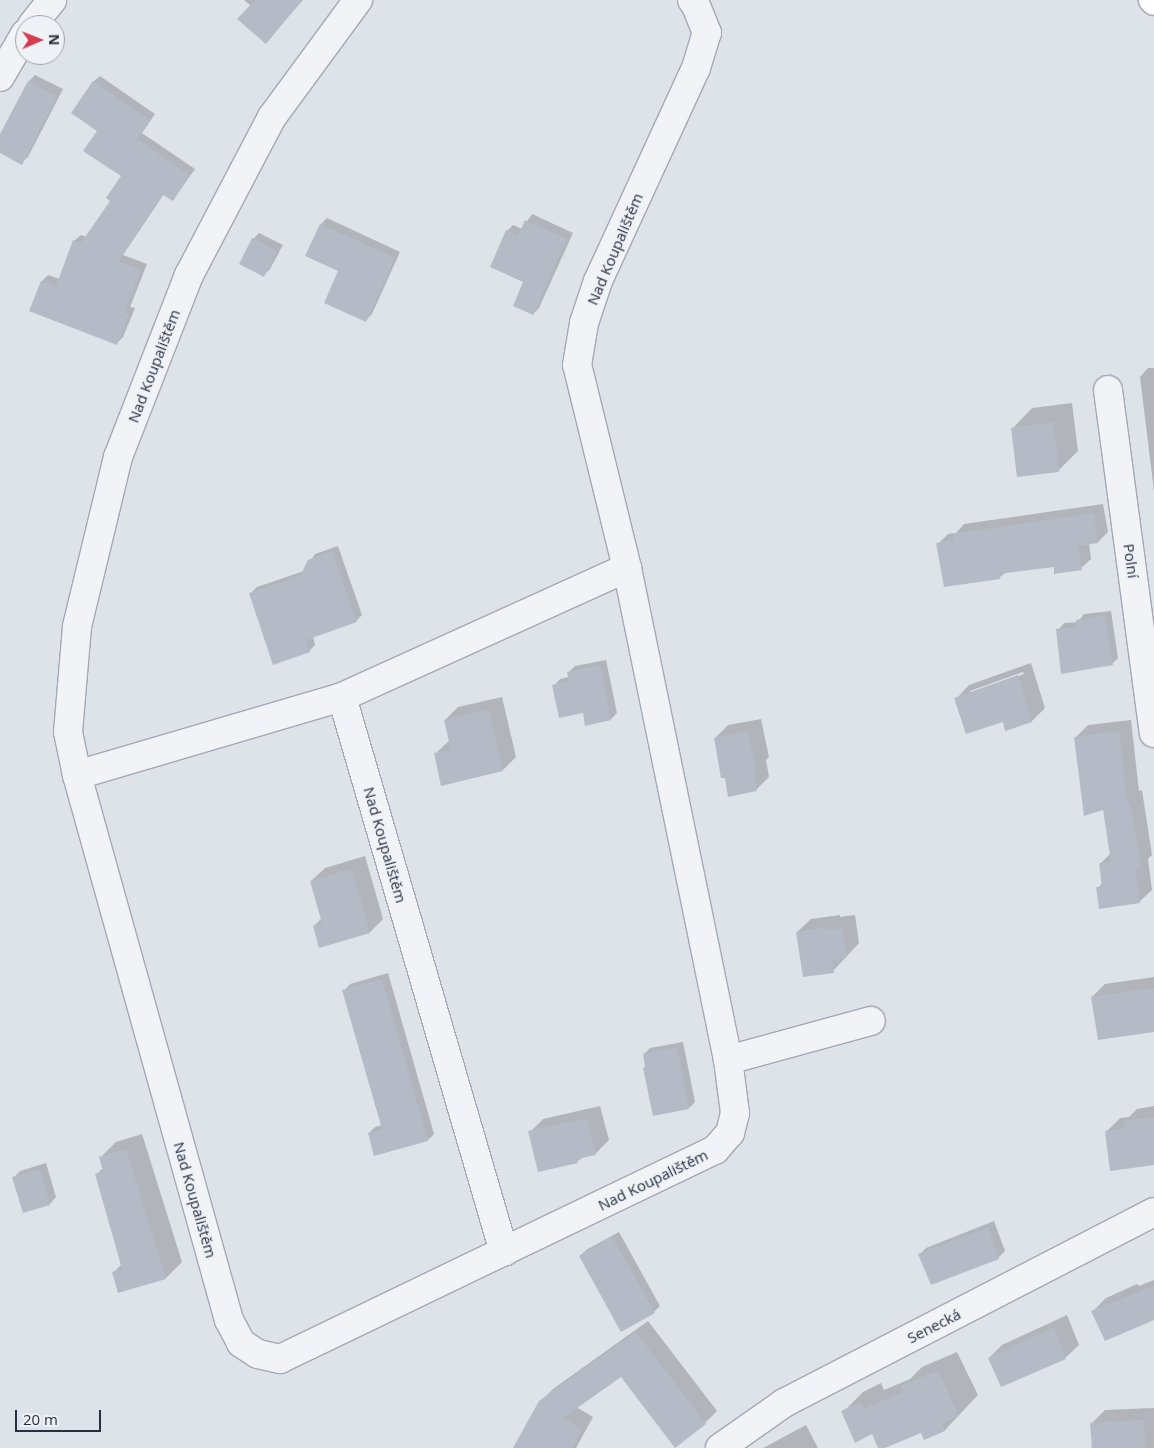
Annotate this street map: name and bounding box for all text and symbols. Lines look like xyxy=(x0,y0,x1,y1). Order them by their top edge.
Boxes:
north arrow xyxy=(15,15,65,65)
text: N xyxy=(45,34,64,46)
street label: Nad Koupalištěm xyxy=(583,190,647,308)
street label: Nad Koupalištěm xyxy=(124,307,184,425)
street label: Polní xyxy=(1120,543,1142,579)
street label: Nad Koupalištěm xyxy=(360,785,410,905)
street label: Nad Koupalištěm xyxy=(170,1140,220,1260)
street label: Nad Koupalištěm xyxy=(595,1146,711,1214)
street label: Senecká xyxy=(904,1305,964,1347)
scale bar xyxy=(18,1400,104,1432)
text: 20 m xyxy=(23,1409,58,1429)

